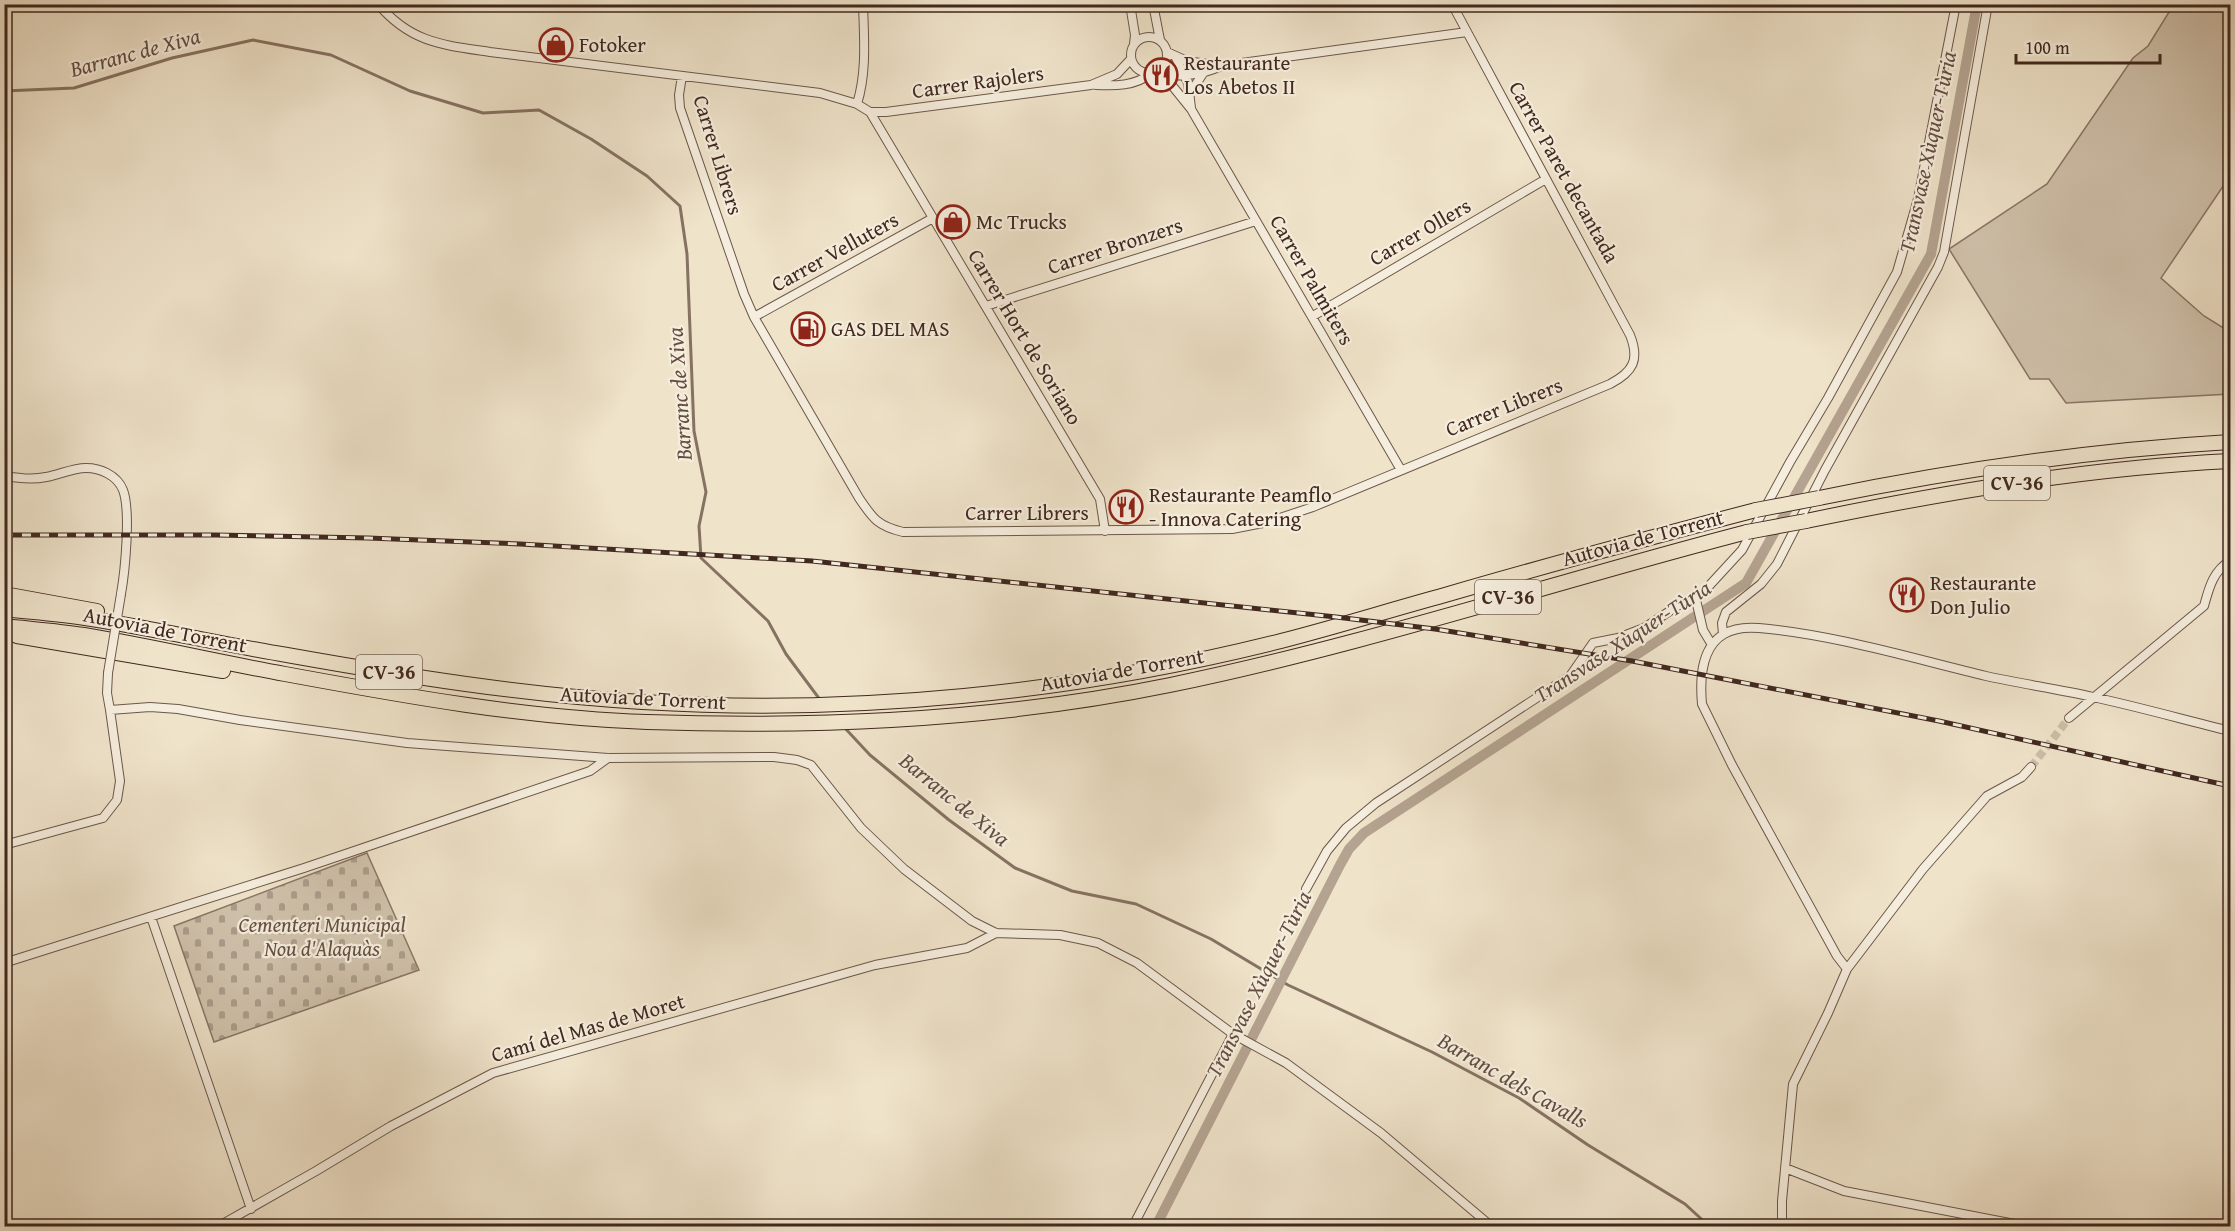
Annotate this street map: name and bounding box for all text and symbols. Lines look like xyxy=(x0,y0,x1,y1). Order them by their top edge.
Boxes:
water label: Barranc de Xiva xyxy=(65,19,204,85)
shop icon: Fotoker xyxy=(538,27,574,63)
scale bar xyxy=(2016,27,2160,65)
place label: Fotoker xyxy=(579,29,646,60)
text: 100 m xyxy=(2025,34,2070,61)
place label: Restaurante Los Abetos II xyxy=(1184,47,1295,102)
water label: Transvase Xùquer-Tùria xyxy=(1890,48,1964,256)
street label: Carrer Rajolers xyxy=(910,57,1046,106)
restaurant icon: Restaurante Los Abetos II xyxy=(1143,57,1179,93)
street label: Carrer Paret decantada xyxy=(1502,75,1627,268)
street label: Carrer Librers xyxy=(686,91,751,219)
street label: Carrer Ollers xyxy=(1363,190,1476,273)
street label: Carrer Velluters xyxy=(765,204,904,299)
shop icon: Mc Trucks xyxy=(935,204,971,240)
place label: Mc Trucks xyxy=(976,206,1067,237)
street label: Carrer Bronzers xyxy=(1043,209,1186,282)
street label: Carrer Palmiters xyxy=(1263,209,1362,351)
street label: Carrer Hort de Soriano xyxy=(961,243,1090,431)
fuel station icon: GAS DEL MAS xyxy=(790,311,826,347)
place label: GAS DEL MAS xyxy=(831,313,949,344)
water label: Barranc de Xiva xyxy=(658,326,700,463)
street label: Carrer Librers xyxy=(1441,369,1567,444)
road number: CV-36 xyxy=(1984,466,2050,500)
place label: Restaurante Peamflo - Innova Catering xyxy=(1149,479,1332,534)
restaurant icon: Restaurante Peamflo - Innova Catering xyxy=(1108,489,1144,525)
street label: Carrer Librers xyxy=(965,497,1089,528)
street label: Autovia de Torrent xyxy=(1559,501,1728,574)
place label: Restaurante Don Julio xyxy=(1930,567,2037,622)
water label: Transvase Xùquer-Tùria xyxy=(1527,572,1717,710)
restaurant icon: Restaurante Don Julio xyxy=(1889,577,1925,613)
road number: CV-36 xyxy=(1475,580,1541,614)
street label: Autovia de Torrent xyxy=(81,598,250,661)
street label: Autovia de Torrent xyxy=(1037,640,1207,699)
road number: CV-36 xyxy=(356,655,422,689)
street label: Autovia de Torrent xyxy=(559,678,727,717)
water label: Barranc de Xiva xyxy=(892,744,1017,854)
water label: Transvase Xùquer-Tùria xyxy=(1197,885,1319,1083)
park label: Cementeri Municipal Nou d'Alaquàs xyxy=(238,909,406,964)
street label: Camí del Mas de Moret xyxy=(488,985,689,1070)
water label: Barranc dels Cavalls xyxy=(1431,1024,1594,1136)

